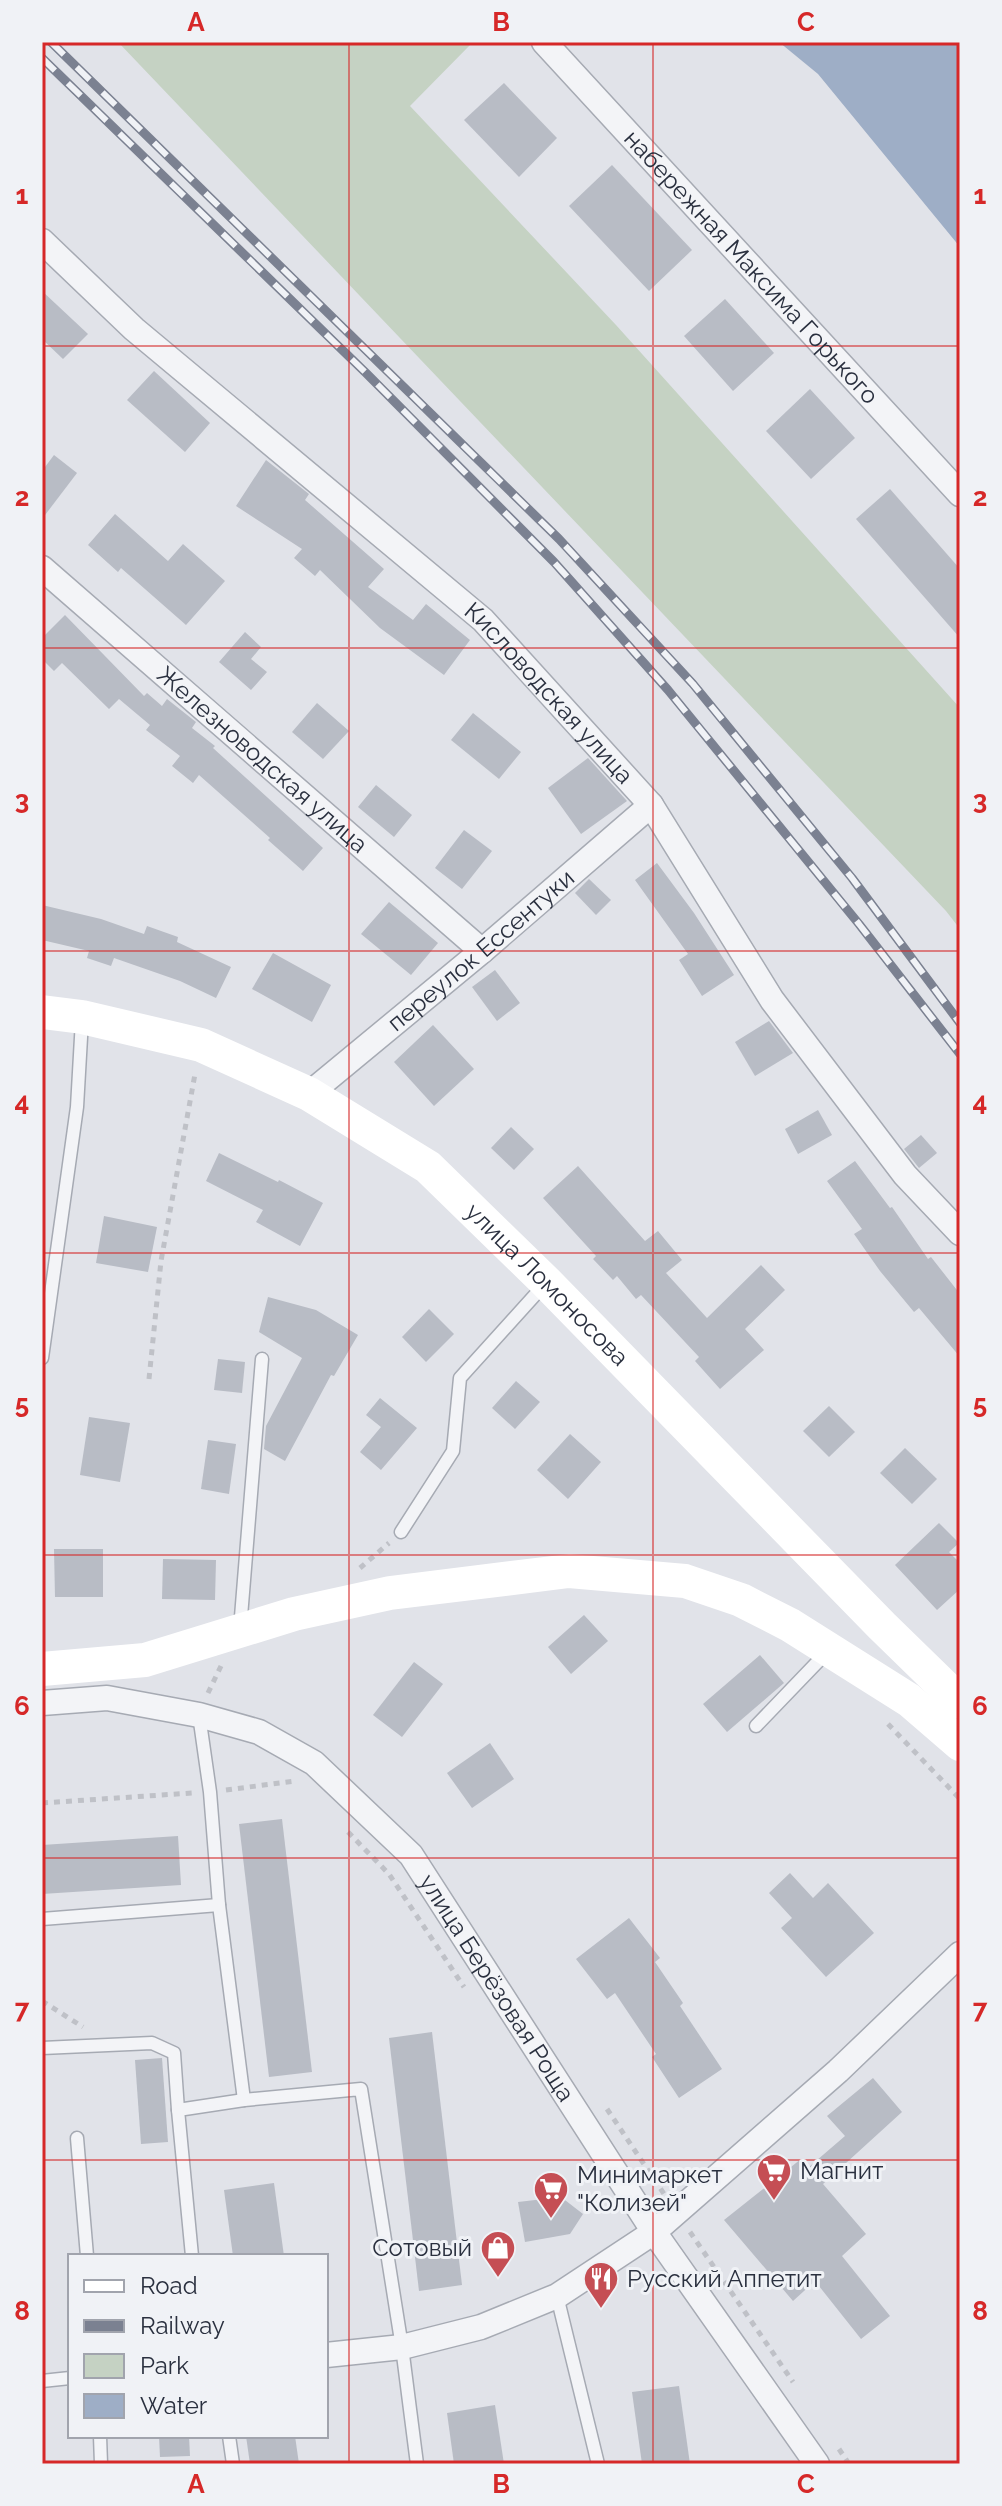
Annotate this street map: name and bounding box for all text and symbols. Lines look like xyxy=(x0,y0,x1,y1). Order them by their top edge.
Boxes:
text: A xyxy=(187,7,205,37)
text: B xyxy=(492,7,510,37)
text: C xyxy=(797,7,815,37)
street label: набережная Максима Горького xyxy=(618,124,885,410)
text: 1 xyxy=(16,180,29,210)
text: 1 xyxy=(974,180,987,210)
text: 2 xyxy=(15,482,29,512)
text: 2 xyxy=(973,482,987,512)
street label: Кисловодская улица xyxy=(459,596,640,790)
street label: Железноводская улица xyxy=(151,660,374,859)
text: 3 xyxy=(15,785,29,815)
text: 3 xyxy=(973,785,987,815)
street label: переулок Ессентуки xyxy=(381,863,580,1037)
text: 4 xyxy=(15,1087,29,1117)
text: 4 xyxy=(973,1087,987,1117)
street label: улица Ломоносова xyxy=(460,1197,635,1372)
text: 5 xyxy=(15,1389,29,1419)
text: 5 xyxy=(973,1389,987,1419)
text: 6 xyxy=(14,1691,30,1721)
text: 6 xyxy=(972,1691,988,1721)
street label: улица Берёзовая Роща xyxy=(413,1869,581,2107)
text: 7 xyxy=(15,1994,30,2024)
text: 7 xyxy=(973,1994,988,2024)
supermarket icon: Магнит xyxy=(755,2152,793,2202)
place label: Магнит xyxy=(800,2156,884,2185)
place label: Минимаркет "Колизей" xyxy=(577,2160,723,2217)
supermarket icon: Минимаркет "Колизей" xyxy=(532,2170,570,2220)
shop icon: Сотовый xyxy=(479,2229,517,2279)
place label: Сотовый xyxy=(372,2233,472,2262)
legend xyxy=(68,2254,328,2438)
restaurant icon: Русский Аппетит xyxy=(582,2260,620,2310)
place label: Русский Аппетит xyxy=(627,2264,822,2293)
text: Road xyxy=(140,2271,198,2300)
text: 8 xyxy=(14,2296,30,2326)
text: 8 xyxy=(972,2296,988,2326)
text: Railway xyxy=(140,2311,225,2340)
text: Park xyxy=(140,2351,189,2380)
text: Water xyxy=(140,2391,208,2420)
text: A xyxy=(187,2469,205,2499)
text: B xyxy=(492,2469,510,2499)
text: C xyxy=(797,2469,815,2499)

